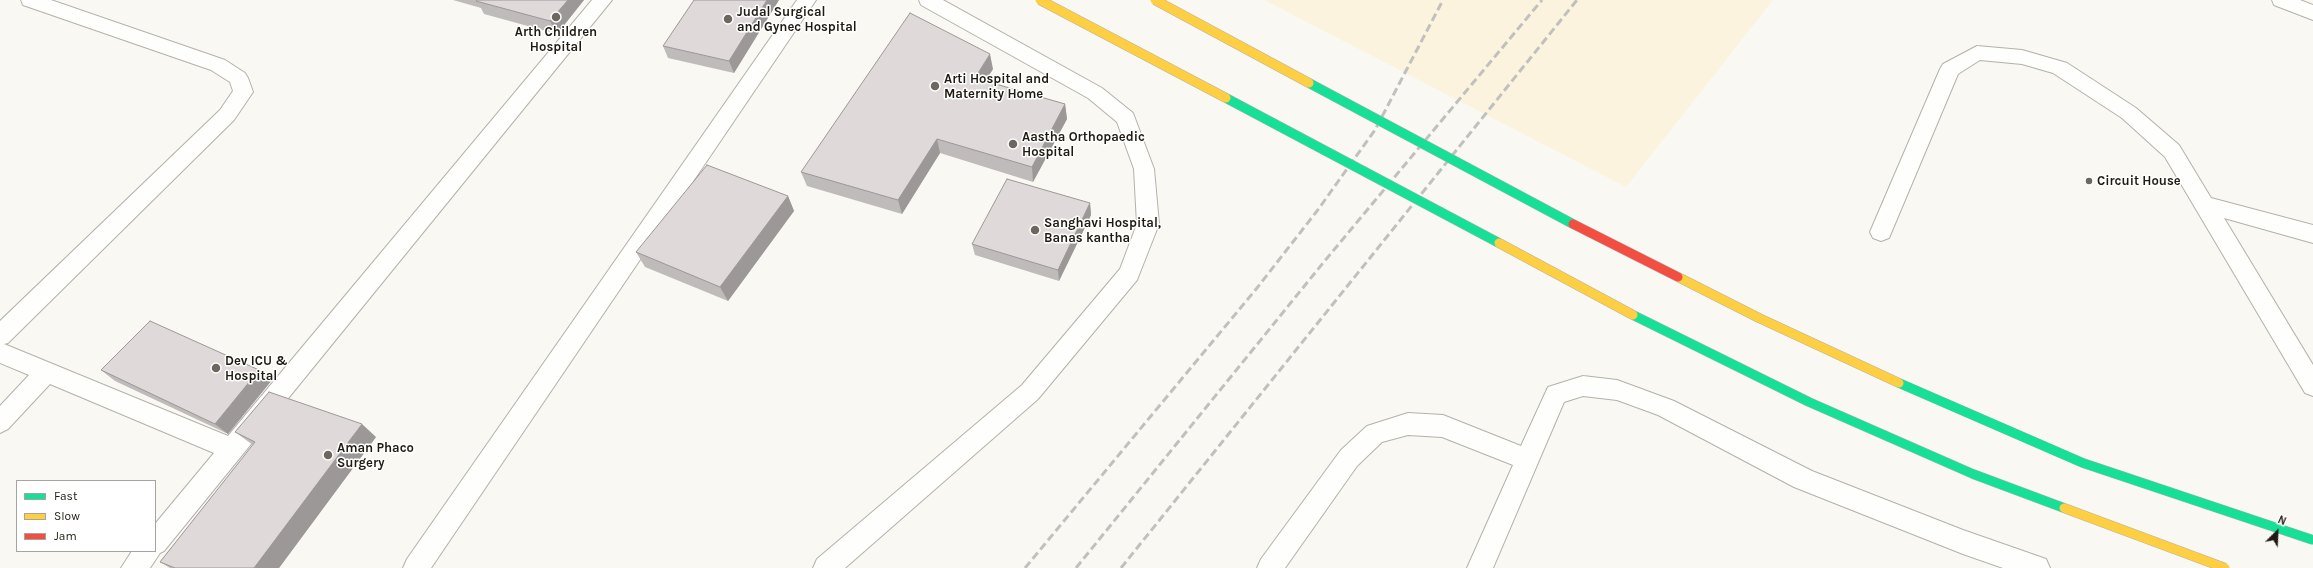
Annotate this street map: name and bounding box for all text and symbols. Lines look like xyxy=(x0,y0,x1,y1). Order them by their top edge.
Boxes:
place label: Judal Surgical and Gynec Hospital xyxy=(737,4,857,35)
marker: Arth Children Hospital xyxy=(550,11,562,23)
marker: Judal Surgical and Gynec Hospital xyxy=(722,13,734,25)
place label: Arth Children Hospital xyxy=(515,24,597,55)
place label: Arti Hospital and Maternity Home xyxy=(944,71,1049,102)
marker: Arti Hospital and Maternity Home xyxy=(929,80,941,92)
place label: Aastha Orthopaedic Hospital xyxy=(1022,129,1145,160)
marker: Aastha Orthopaedic Hospital xyxy=(1007,138,1019,150)
place label: Circuit House xyxy=(2097,173,2181,189)
marker: Circuit House xyxy=(2084,176,2094,186)
place label: Sanghavi Hospital, Banas kantha xyxy=(1044,215,1161,246)
marker: Sanghavi Hospital, Banas kantha xyxy=(1029,224,1041,236)
place label: Dev ICU & Hospital xyxy=(225,353,288,384)
marker: Dev ICU & Hospital xyxy=(210,362,222,374)
place label: Aman Phaco Surgery xyxy=(337,440,414,471)
marker: Aman Phaco Surgery xyxy=(322,449,334,461)
legend xyxy=(16,480,156,552)
text: Fast xyxy=(54,489,77,503)
text: Slow xyxy=(54,509,80,523)
north arrow xyxy=(2257,512,2297,552)
text: N xyxy=(2276,513,2288,528)
text: Jam xyxy=(54,529,77,543)

